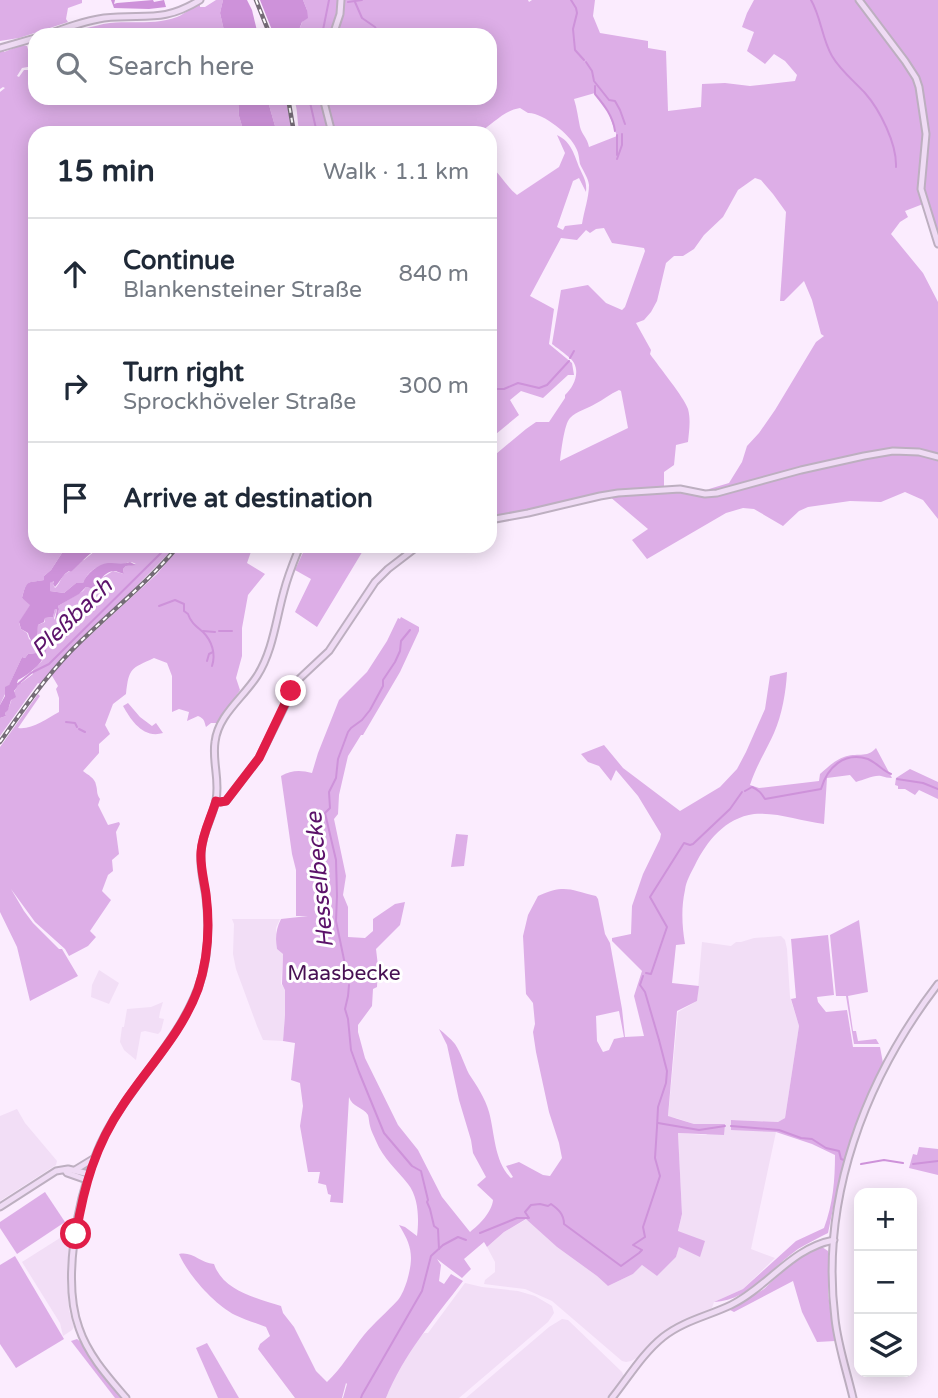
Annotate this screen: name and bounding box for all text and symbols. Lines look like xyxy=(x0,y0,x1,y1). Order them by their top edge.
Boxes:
search box xyxy=(28,28,497,105)
icon: search xyxy=(52,48,90,86)
text: Search here xyxy=(108,51,254,82)
text: 15 min xyxy=(56,153,155,190)
text: Walk · 1.1 km xyxy=(323,158,469,186)
text: Continue xyxy=(123,245,235,276)
icon: ahead xyxy=(56,255,94,293)
text: 840 m xyxy=(399,260,469,288)
text: Blankensteiner Straße xyxy=(123,276,362,304)
text: Turn right xyxy=(123,357,244,388)
icon: right xyxy=(56,367,94,405)
text: 300 m xyxy=(399,372,469,400)
text: Sprockhöveler Straße xyxy=(123,388,356,416)
icon: arrive xyxy=(56,479,94,517)
text: Arrive at destination xyxy=(123,483,373,514)
water label: Pleßbach xyxy=(26,572,119,663)
route end xyxy=(275,675,306,706)
water label: Hesselbecke xyxy=(300,809,340,949)
park label: Maasbecke xyxy=(287,961,401,986)
map controls xyxy=(854,1188,917,1377)
button: + xyxy=(854,1188,917,1251)
route start xyxy=(60,1218,91,1249)
button: − xyxy=(854,1251,917,1314)
button: layers xyxy=(854,1314,917,1377)

